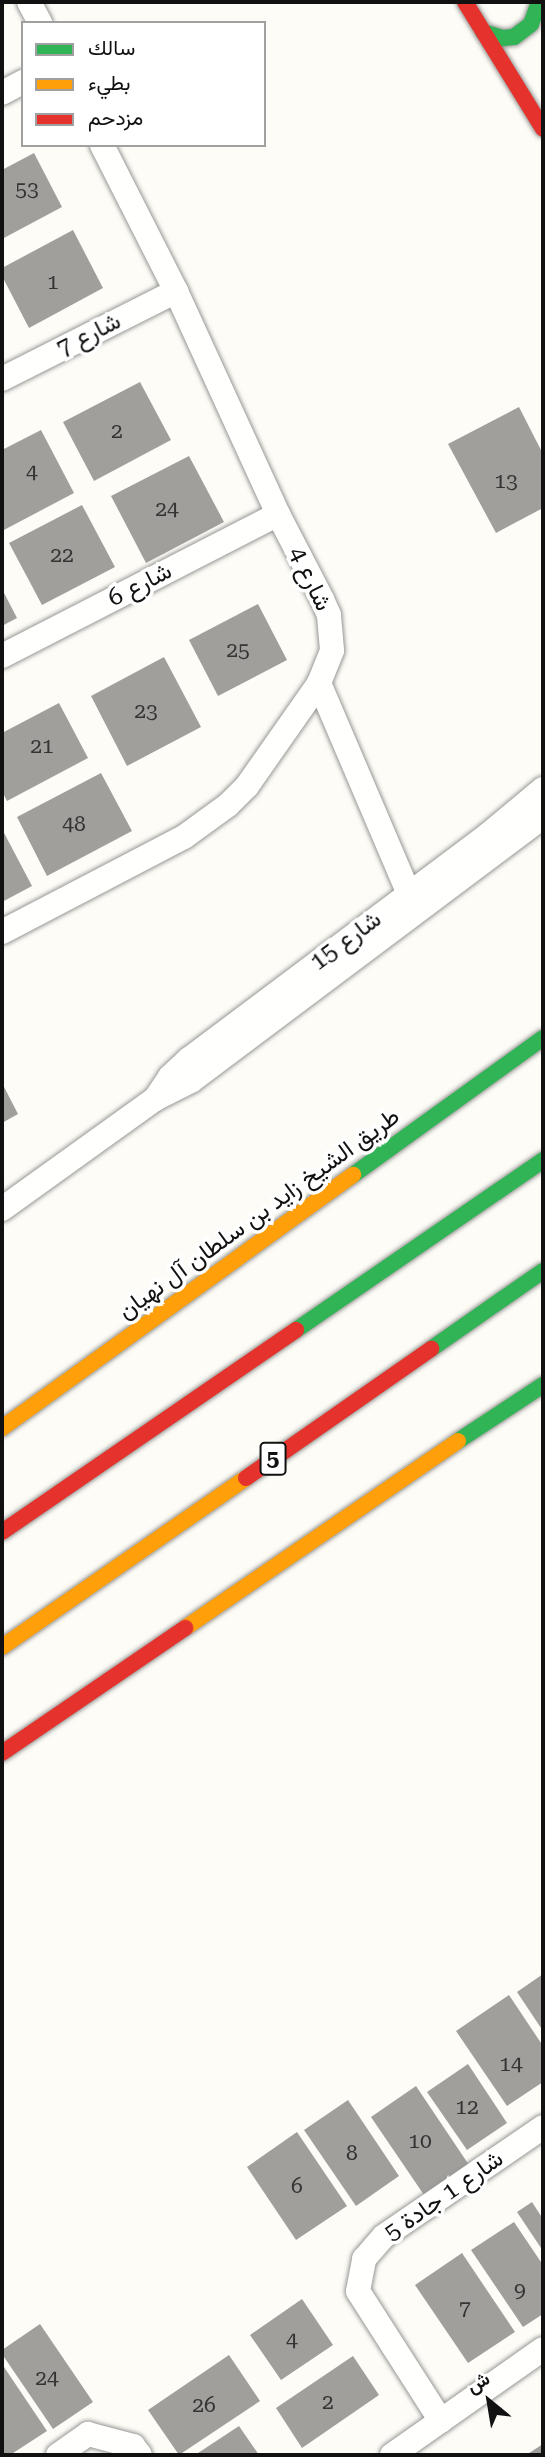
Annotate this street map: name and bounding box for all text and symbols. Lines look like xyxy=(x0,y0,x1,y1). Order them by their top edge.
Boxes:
legend xyxy=(21,21,266,147)
text: سالك xyxy=(88,36,135,60)
text: بطيء xyxy=(88,71,131,95)
text: مزدحم xyxy=(88,106,143,130)
house number: 53 xyxy=(15,176,39,202)
house number: 1 xyxy=(47,269,59,295)
street label: شارع 7 xyxy=(52,307,126,363)
house number: 2 xyxy=(111,418,123,444)
house number: 4 xyxy=(26,459,38,485)
house number: 13 xyxy=(494,468,518,494)
house number: 24 xyxy=(155,496,179,522)
house number: 22 xyxy=(50,542,74,568)
street label: شارع 4 xyxy=(282,542,338,616)
street label: شارع 6 xyxy=(103,557,177,613)
house number: 25 xyxy=(226,637,250,663)
house number: 23 xyxy=(134,698,158,724)
house number: 21 xyxy=(30,733,54,759)
house number: 48 xyxy=(62,811,86,837)
street label: شارع 15 xyxy=(305,905,387,977)
street label: طريق الشيخ زايد بن سلطان آل نهيان xyxy=(113,1102,405,1326)
road number: 5 xyxy=(259,1440,287,1478)
house number: 14 xyxy=(499,2051,523,2077)
house number: 12 xyxy=(455,2094,479,2120)
house number: 10 xyxy=(408,2128,432,2154)
house number: 8 xyxy=(346,2140,358,2166)
street label: شارع 1 جادة 5 xyxy=(379,2145,509,2247)
house number: 6 xyxy=(291,2173,303,2199)
house number: 9 xyxy=(514,2277,526,2303)
house number: 7 xyxy=(459,2295,471,2321)
house number: 4 xyxy=(286,2327,298,2353)
house number: 24 xyxy=(35,2365,59,2391)
north arrow xyxy=(454,2366,524,2436)
text: ش xyxy=(463,2367,494,2398)
house number: 2 xyxy=(322,2389,334,2415)
house number: 26 xyxy=(192,2392,216,2418)

